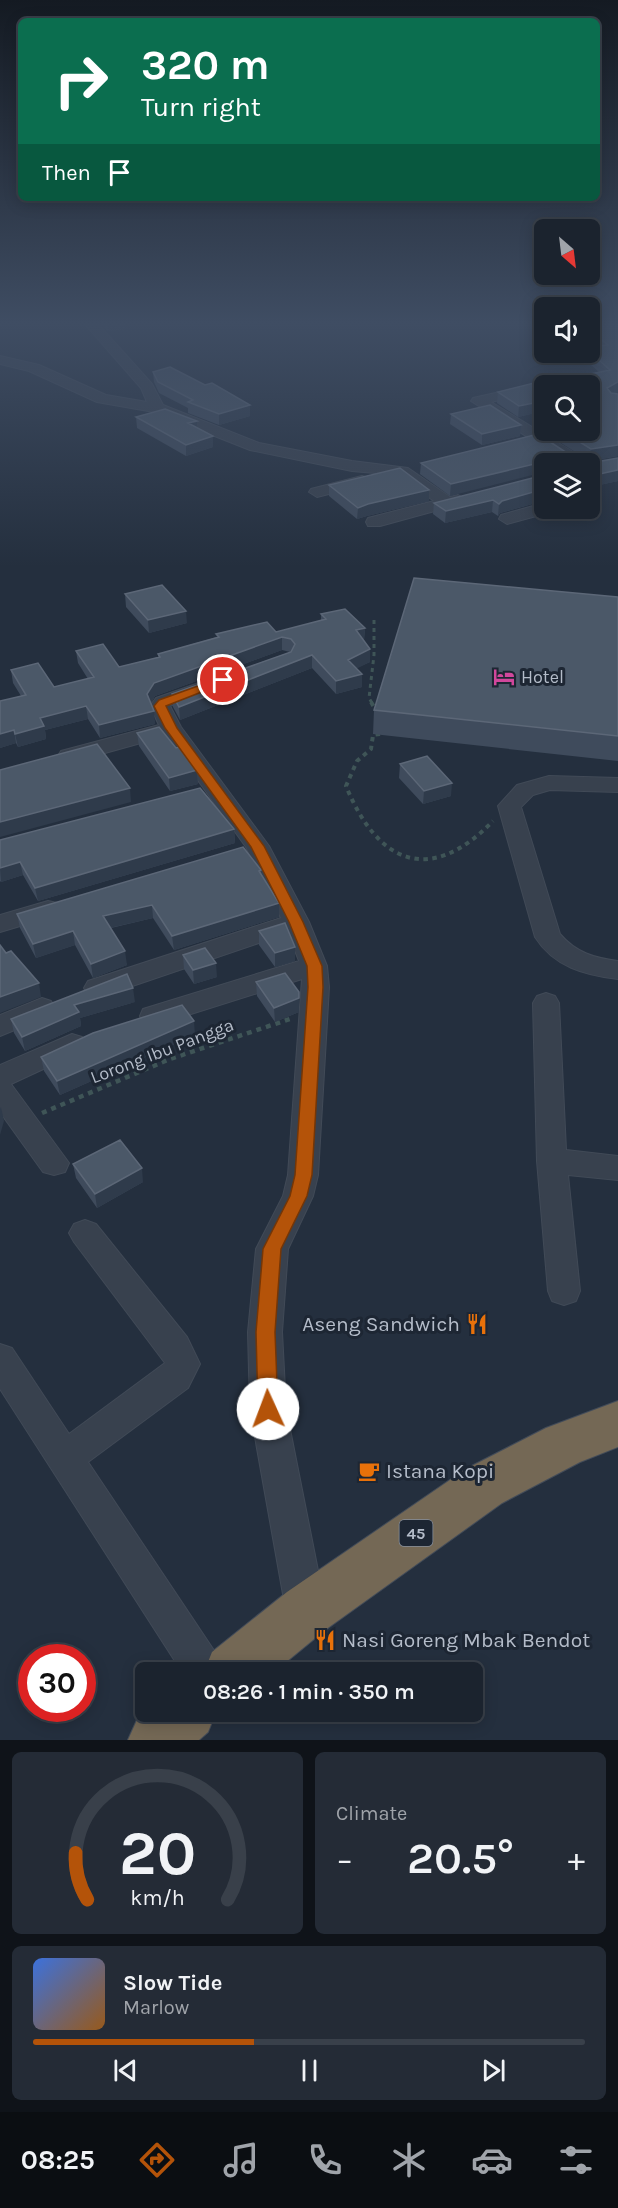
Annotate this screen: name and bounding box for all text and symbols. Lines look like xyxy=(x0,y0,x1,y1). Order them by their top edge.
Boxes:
text: 320 m xyxy=(141,40,270,90)
icon: right xyxy=(42,42,120,120)
text: Turn right xyxy=(141,91,261,123)
icon: arrive xyxy=(103,156,136,189)
text: Then xyxy=(42,160,91,186)
north arrow xyxy=(534,219,600,285)
map controls xyxy=(534,219,600,519)
button: sound xyxy=(534,297,600,363)
button: search xyxy=(534,375,600,441)
button: layers xyxy=(534,453,600,519)
pin xyxy=(197,654,248,705)
icon: arrive xyxy=(206,663,239,696)
hotel icon: Hotel xyxy=(492,665,516,689)
place label: Hotel xyxy=(521,666,564,688)
street label: Lorong Ibu Pangga xyxy=(87,1014,237,1088)
place label: Aseng Sandwich xyxy=(302,1312,460,1336)
restaurant icon: Aseng Sandwich xyxy=(465,1312,489,1336)
position arrow xyxy=(236,1377,300,1441)
cafe icon: Istana Kopi xyxy=(357,1459,381,1483)
place label: Istana Kopi xyxy=(386,1459,494,1483)
road number: 45 xyxy=(400,1520,432,1546)
restaurant icon: Nasi Goreng Mbak Bendot xyxy=(313,1628,337,1652)
place label: Nasi Goreng Mbak Bendot xyxy=(342,1628,590,1652)
speed limit sign: 30 xyxy=(18,1644,96,1722)
text: 08:26 · 1 min · 350 m xyxy=(203,1679,415,1705)
text: Climate xyxy=(336,1802,407,1825)
text: 20 xyxy=(119,1817,196,1890)
text: 20.5° xyxy=(407,1832,514,1884)
text: − xyxy=(336,1840,353,1878)
text: + xyxy=(568,1840,585,1878)
text: km/h xyxy=(130,1885,185,1910)
text: Slow Tide xyxy=(123,1970,223,1996)
text: Marlow xyxy=(123,1996,189,2019)
icon: previous xyxy=(109,2054,142,2087)
icon: pause xyxy=(293,2054,326,2087)
icon: next xyxy=(477,2054,510,2087)
icon: directions xyxy=(136,2139,178,2181)
icon: music xyxy=(220,2139,262,2181)
icon: phone xyxy=(304,2139,346,2181)
icon: climate xyxy=(388,2139,430,2181)
icon: car xyxy=(471,2139,513,2181)
icon: filters xyxy=(555,2139,597,2181)
text: 08:25 xyxy=(21,2144,95,2176)

